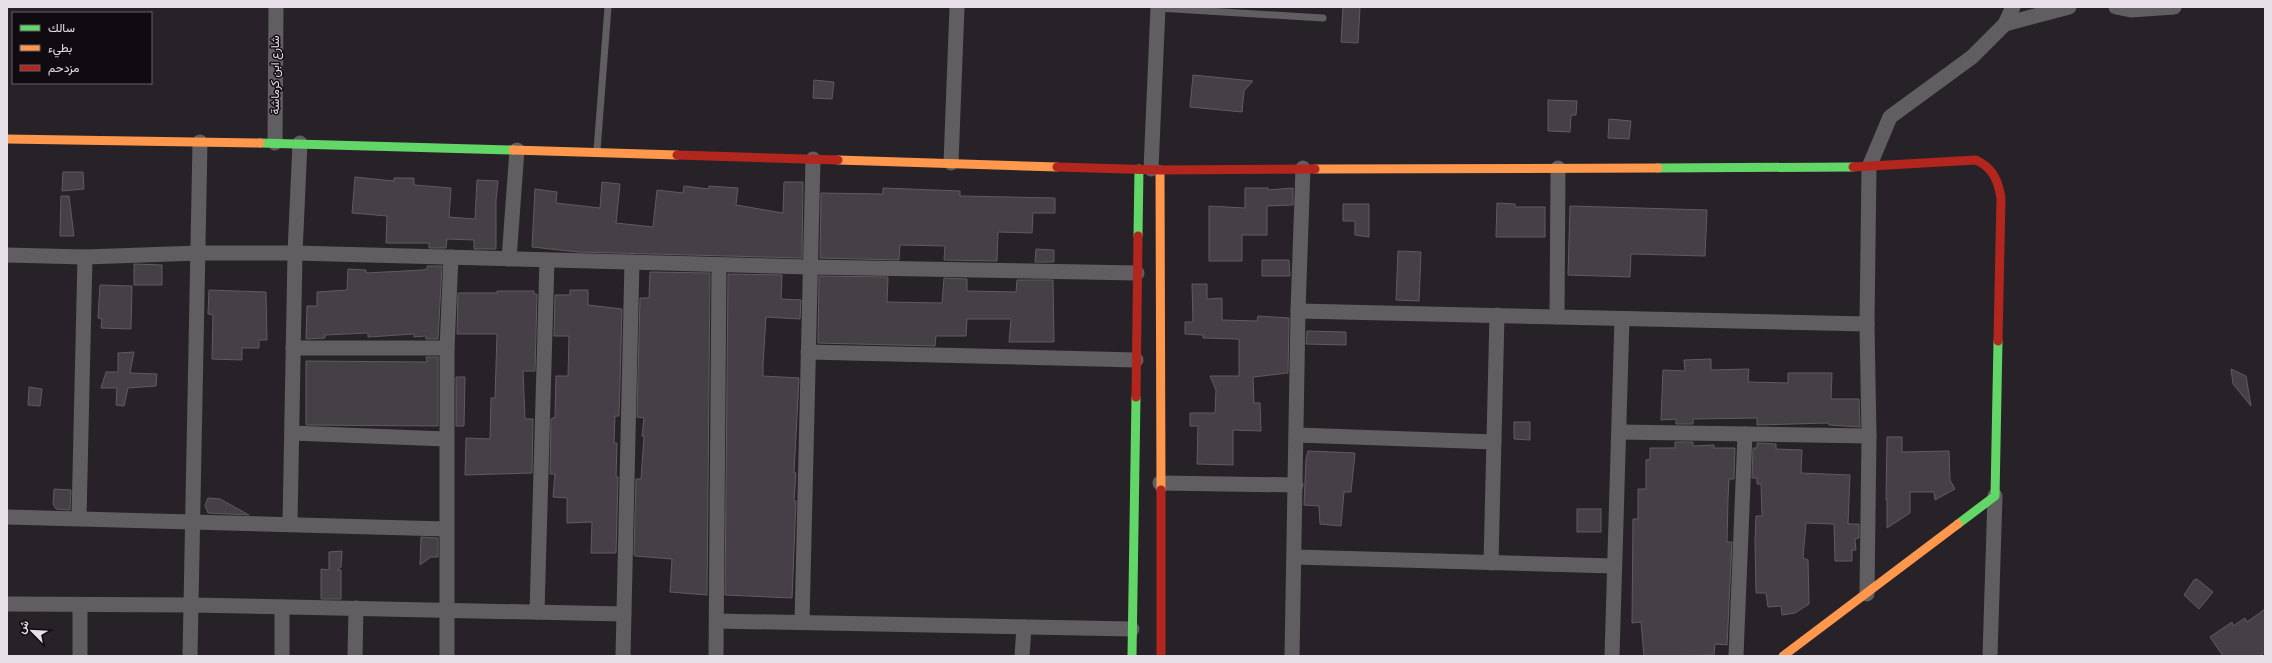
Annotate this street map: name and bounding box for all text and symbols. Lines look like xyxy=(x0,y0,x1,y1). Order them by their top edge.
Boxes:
legend xyxy=(12,12,152,84)
text: سالك xyxy=(48,20,75,35)
street label: شارع ابن كرماشة xyxy=(267,36,284,114)
text: بطيء xyxy=(48,40,72,58)
text: مزدحم xyxy=(48,60,79,76)
north arrow xyxy=(12,611,52,651)
text: ش xyxy=(14,618,32,636)

